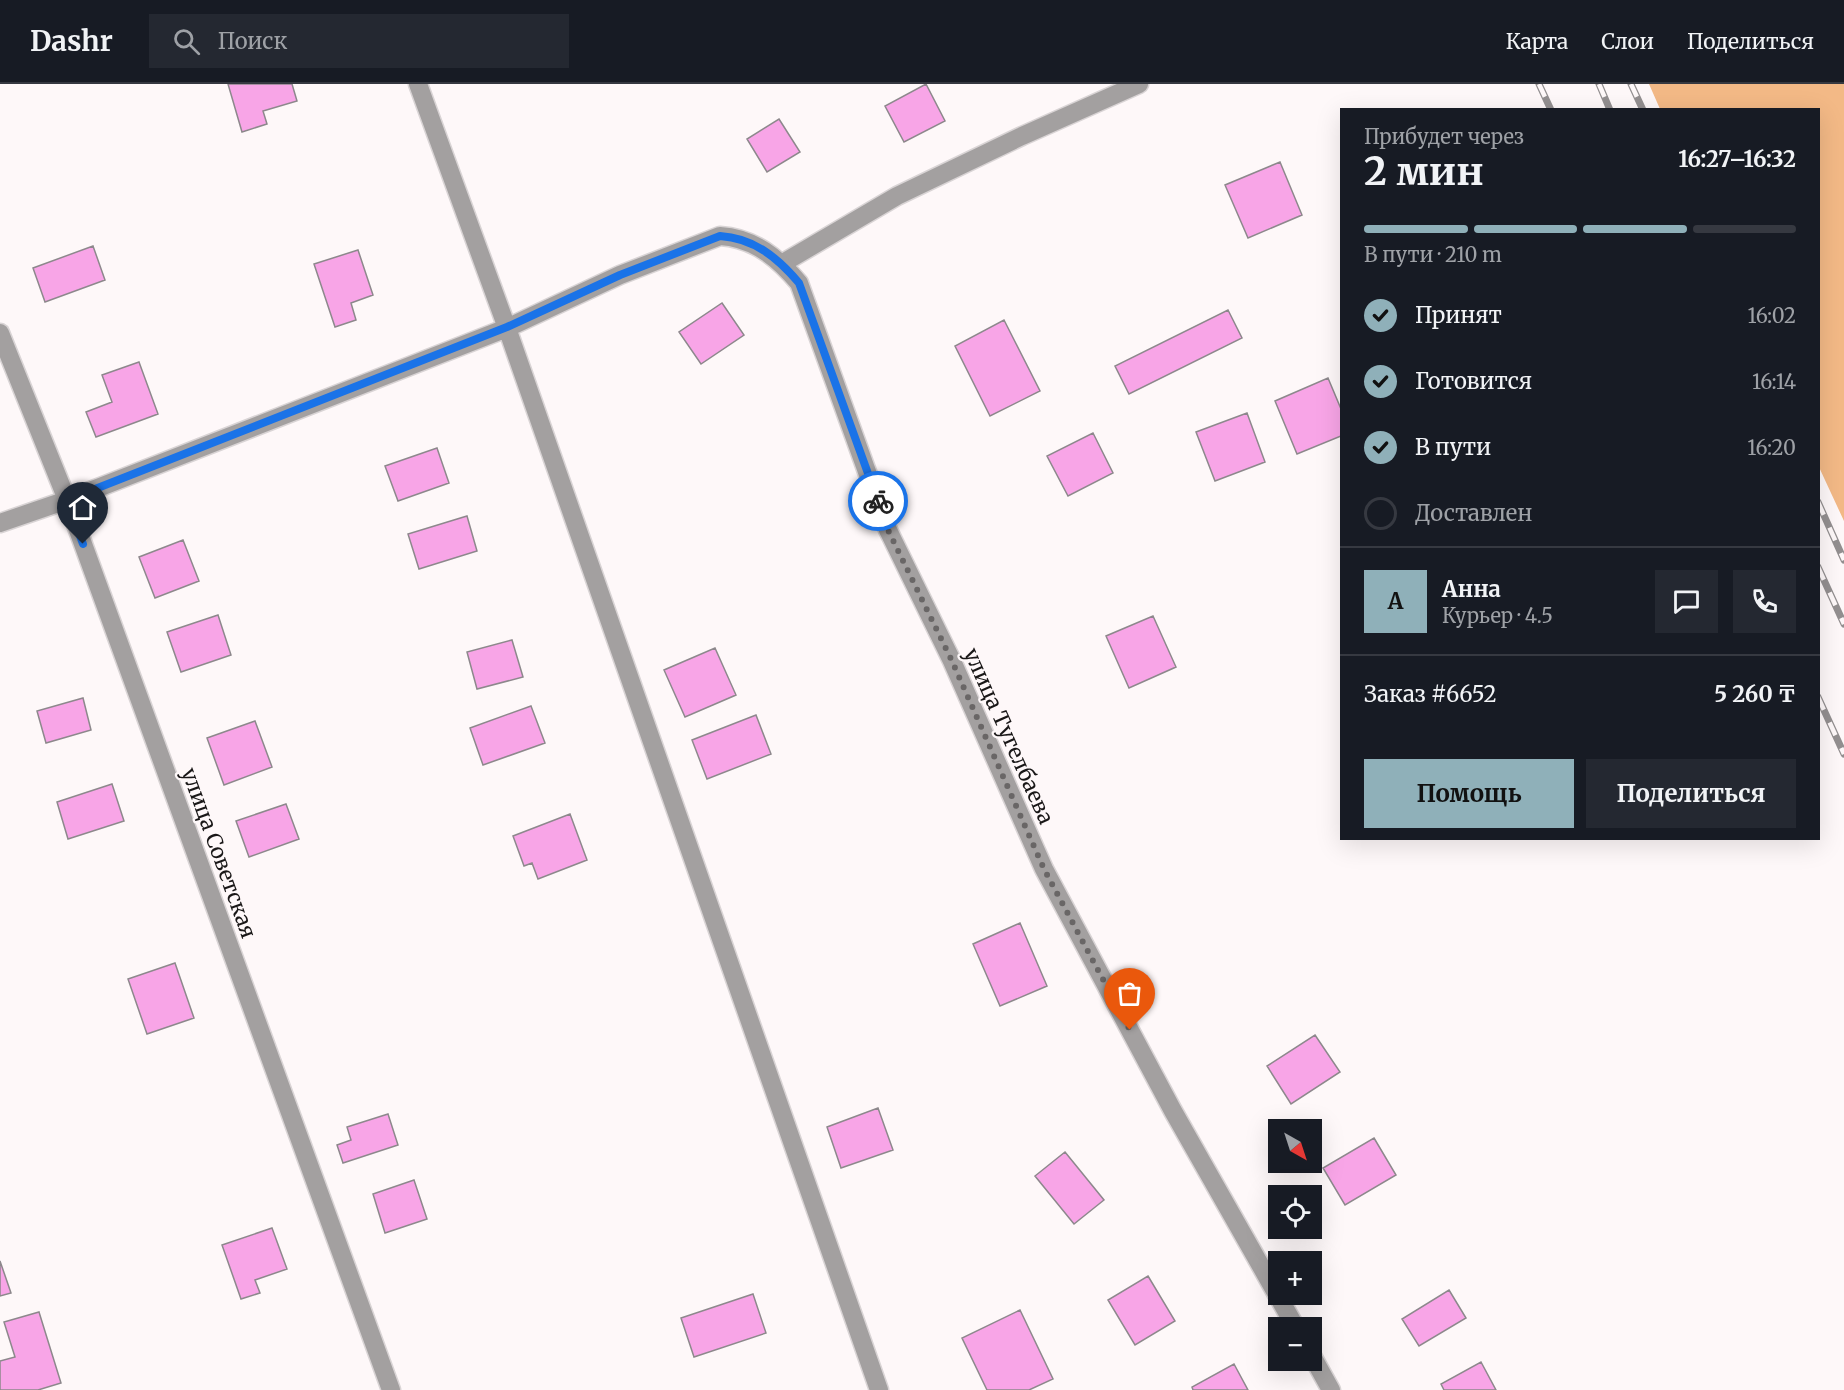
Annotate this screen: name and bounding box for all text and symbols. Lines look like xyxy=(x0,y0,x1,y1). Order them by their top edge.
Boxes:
search box xyxy=(149,14,569,68)
text: Dashr xyxy=(30,23,113,59)
icon: search xyxy=(170,25,203,58)
text: Поиск xyxy=(218,27,287,55)
text: Карта xyxy=(1506,28,1568,55)
text: Слои xyxy=(1601,28,1654,55)
text: Поделиться xyxy=(1687,28,1814,55)
text: Прибудет через xyxy=(1364,124,1524,149)
text: 16:27–16:32 xyxy=(1678,145,1796,173)
text: 2 мин xyxy=(1364,147,1484,196)
text: В пути · 210 m xyxy=(1364,242,1502,267)
icon: check xyxy=(1364,299,1397,332)
text: Принят xyxy=(1415,301,1502,329)
text: 16:02 xyxy=(1748,303,1796,328)
icon: check xyxy=(1364,365,1397,398)
text: Готовится xyxy=(1415,367,1532,395)
text: 16:14 xyxy=(1752,369,1796,394)
icon: check xyxy=(1364,431,1397,464)
text: В пути xyxy=(1415,433,1491,461)
text: 16:20 xyxy=(1747,435,1796,460)
courier xyxy=(848,471,908,531)
pin xyxy=(57,482,108,544)
icon: bike xyxy=(862,485,895,518)
icon: home xyxy=(66,491,99,524)
text: Доставлен xyxy=(1415,499,1532,527)
button: chat xyxy=(1655,570,1718,633)
button: phone xyxy=(1733,570,1796,633)
text: Анна xyxy=(1442,575,1501,603)
text: А xyxy=(1388,587,1403,615)
text: Курьер · 4.5 xyxy=(1442,603,1553,628)
street label: улица Тугелбаева xyxy=(958,644,1060,828)
text: Заказ #6652 xyxy=(1364,680,1497,708)
text: 5 260 ₸ xyxy=(1714,680,1796,708)
button: Помощь xyxy=(1364,759,1574,828)
button: Поделиться xyxy=(1586,759,1796,828)
street label: улица Советская xyxy=(176,764,262,942)
pin xyxy=(1104,968,1155,1030)
icon: bag xyxy=(1113,977,1146,1010)
north arrow xyxy=(1268,1119,1322,1173)
map controls xyxy=(1268,1119,1322,1371)
button: locate xyxy=(1268,1185,1322,1239)
button: + xyxy=(1268,1251,1322,1305)
button: − xyxy=(1268,1317,1322,1371)

